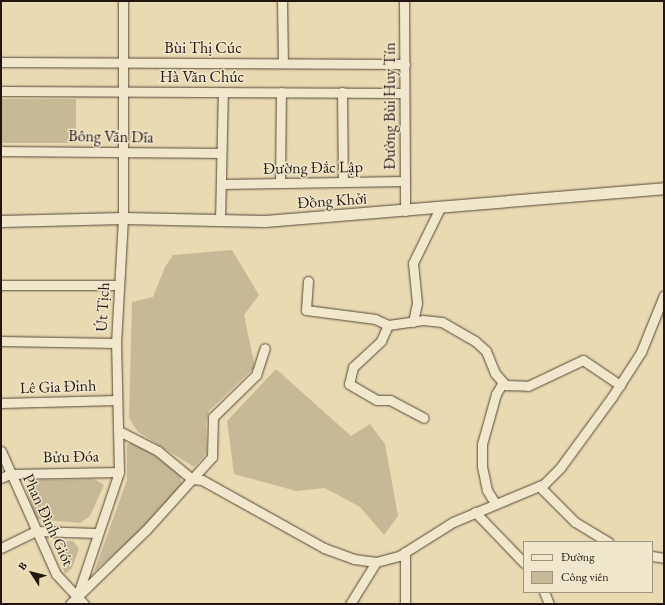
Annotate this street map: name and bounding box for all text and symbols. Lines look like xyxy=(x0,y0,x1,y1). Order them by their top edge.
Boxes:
street label: Bùi Thị Cúc xyxy=(164,38,242,58)
street label: Đường Bùi Huy Tín xyxy=(380,42,400,170)
street label: Hà Văn Chúc xyxy=(160,67,244,87)
street label: Bông Văn Dĩa xyxy=(68,127,154,147)
street label: Đường Đắc Lập xyxy=(263,158,363,178)
street label: Đồng Khởi xyxy=(297,189,367,213)
street label: Út Tịch xyxy=(92,282,114,332)
street label: Lê Gia Đỉnh xyxy=(19,376,97,398)
street label: Bửu Đóa xyxy=(43,447,99,467)
street label: Phan Đình Giót xyxy=(18,471,78,569)
legend xyxy=(523,541,653,593)
text: Đường xyxy=(561,549,594,565)
north arrow xyxy=(12,553,52,593)
text: B xyxy=(15,559,30,573)
text: Công viên xyxy=(561,569,609,585)

